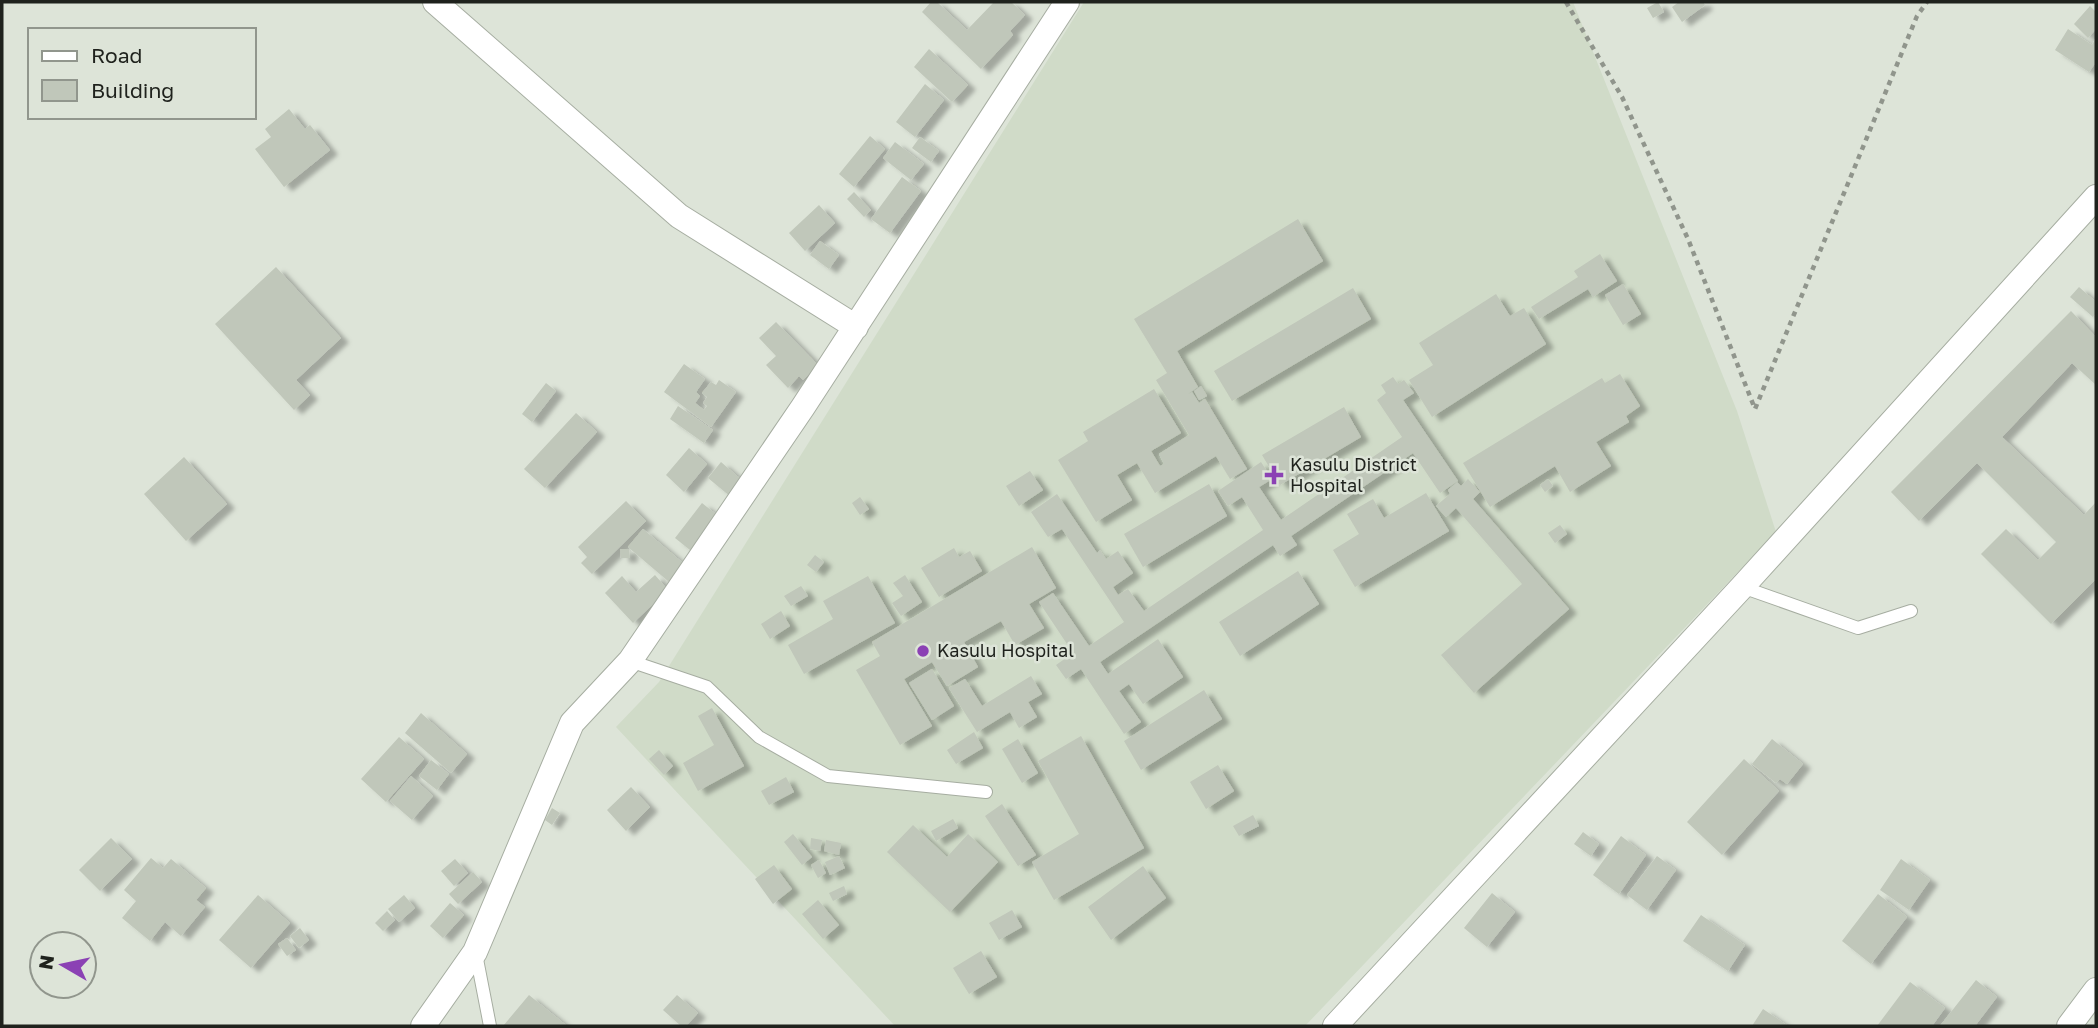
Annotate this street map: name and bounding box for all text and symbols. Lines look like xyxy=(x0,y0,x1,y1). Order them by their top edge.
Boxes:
legend xyxy=(28,28,256,119)
text: Road xyxy=(91,42,142,68)
text: Building xyxy=(91,77,174,103)
place label: Kasulu District Hospital xyxy=(1290,453,1417,496)
marker: Kasulu District Hospital xyxy=(1264,465,1284,485)
place label: Kasulu Hospital xyxy=(937,639,1074,661)
marker: Kasulu Hospital xyxy=(915,643,931,659)
north arrow xyxy=(28,930,98,1000)
text: N xyxy=(33,953,58,971)

